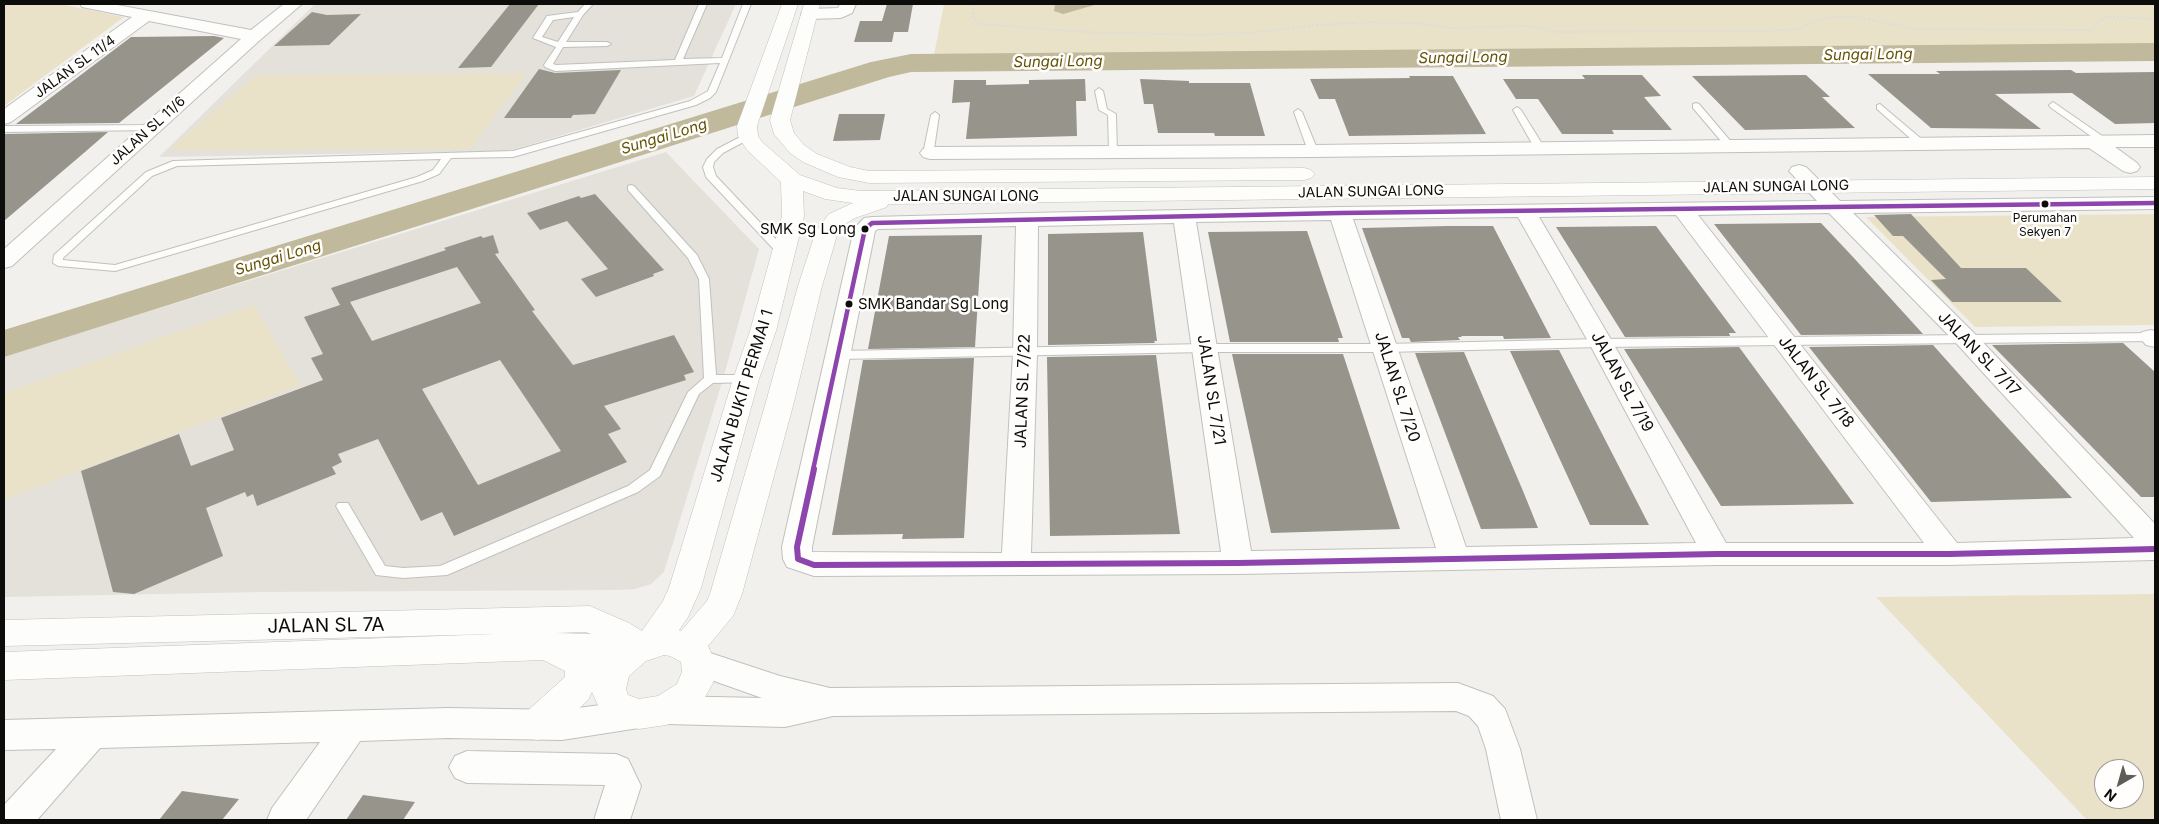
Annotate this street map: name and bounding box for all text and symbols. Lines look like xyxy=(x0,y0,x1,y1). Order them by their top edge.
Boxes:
street label: JALAN SL 11/4 xyxy=(31,32,119,102)
water label: Sungai Long xyxy=(1823,45,1913,65)
water label: Sungai Long xyxy=(1418,48,1508,68)
water label: Sungai Long xyxy=(1013,52,1103,72)
street label: JALAN SL 11/6 xyxy=(107,93,189,169)
water label: Sungai Long xyxy=(619,115,709,159)
street label: JALAN SUNGAI LONG xyxy=(1703,177,1849,197)
street label: JALAN SUNGAI LONG xyxy=(1298,182,1444,202)
street label: JALAN SUNGAI LONG xyxy=(893,189,1039,205)
marker: Perumahan Sekyen 7 xyxy=(2040,199,2050,209)
place label: Perumahan Sekyen 7 xyxy=(2013,211,2077,239)
place label: SMK Sg Long xyxy=(760,220,856,238)
marker: SMK Sg Long xyxy=(860,224,870,234)
water label: Sungai Long xyxy=(233,236,323,280)
place label: SMK Bandar Sg Long xyxy=(858,295,1009,313)
marker: SMK Bandar Sg Long xyxy=(844,299,854,309)
street label: JALAN BUKIT PERMAI 1 xyxy=(707,307,777,485)
street label: JALAN SL 7/17 xyxy=(1934,308,2024,400)
street label: JALAN SL 7/20 xyxy=(1370,329,1424,445)
street label: JALAN SL 7/19 xyxy=(1587,329,1657,435)
street label: JALAN SL 7/18 xyxy=(1774,332,1858,432)
street label: JALAN SL 7/22 xyxy=(1011,333,1035,449)
street label: JALAN SL 7/21 xyxy=(1193,333,1229,447)
street label: JALAN SL 7A xyxy=(267,614,385,638)
north arrow xyxy=(2094,759,2144,809)
text: N xyxy=(2101,785,2120,805)

